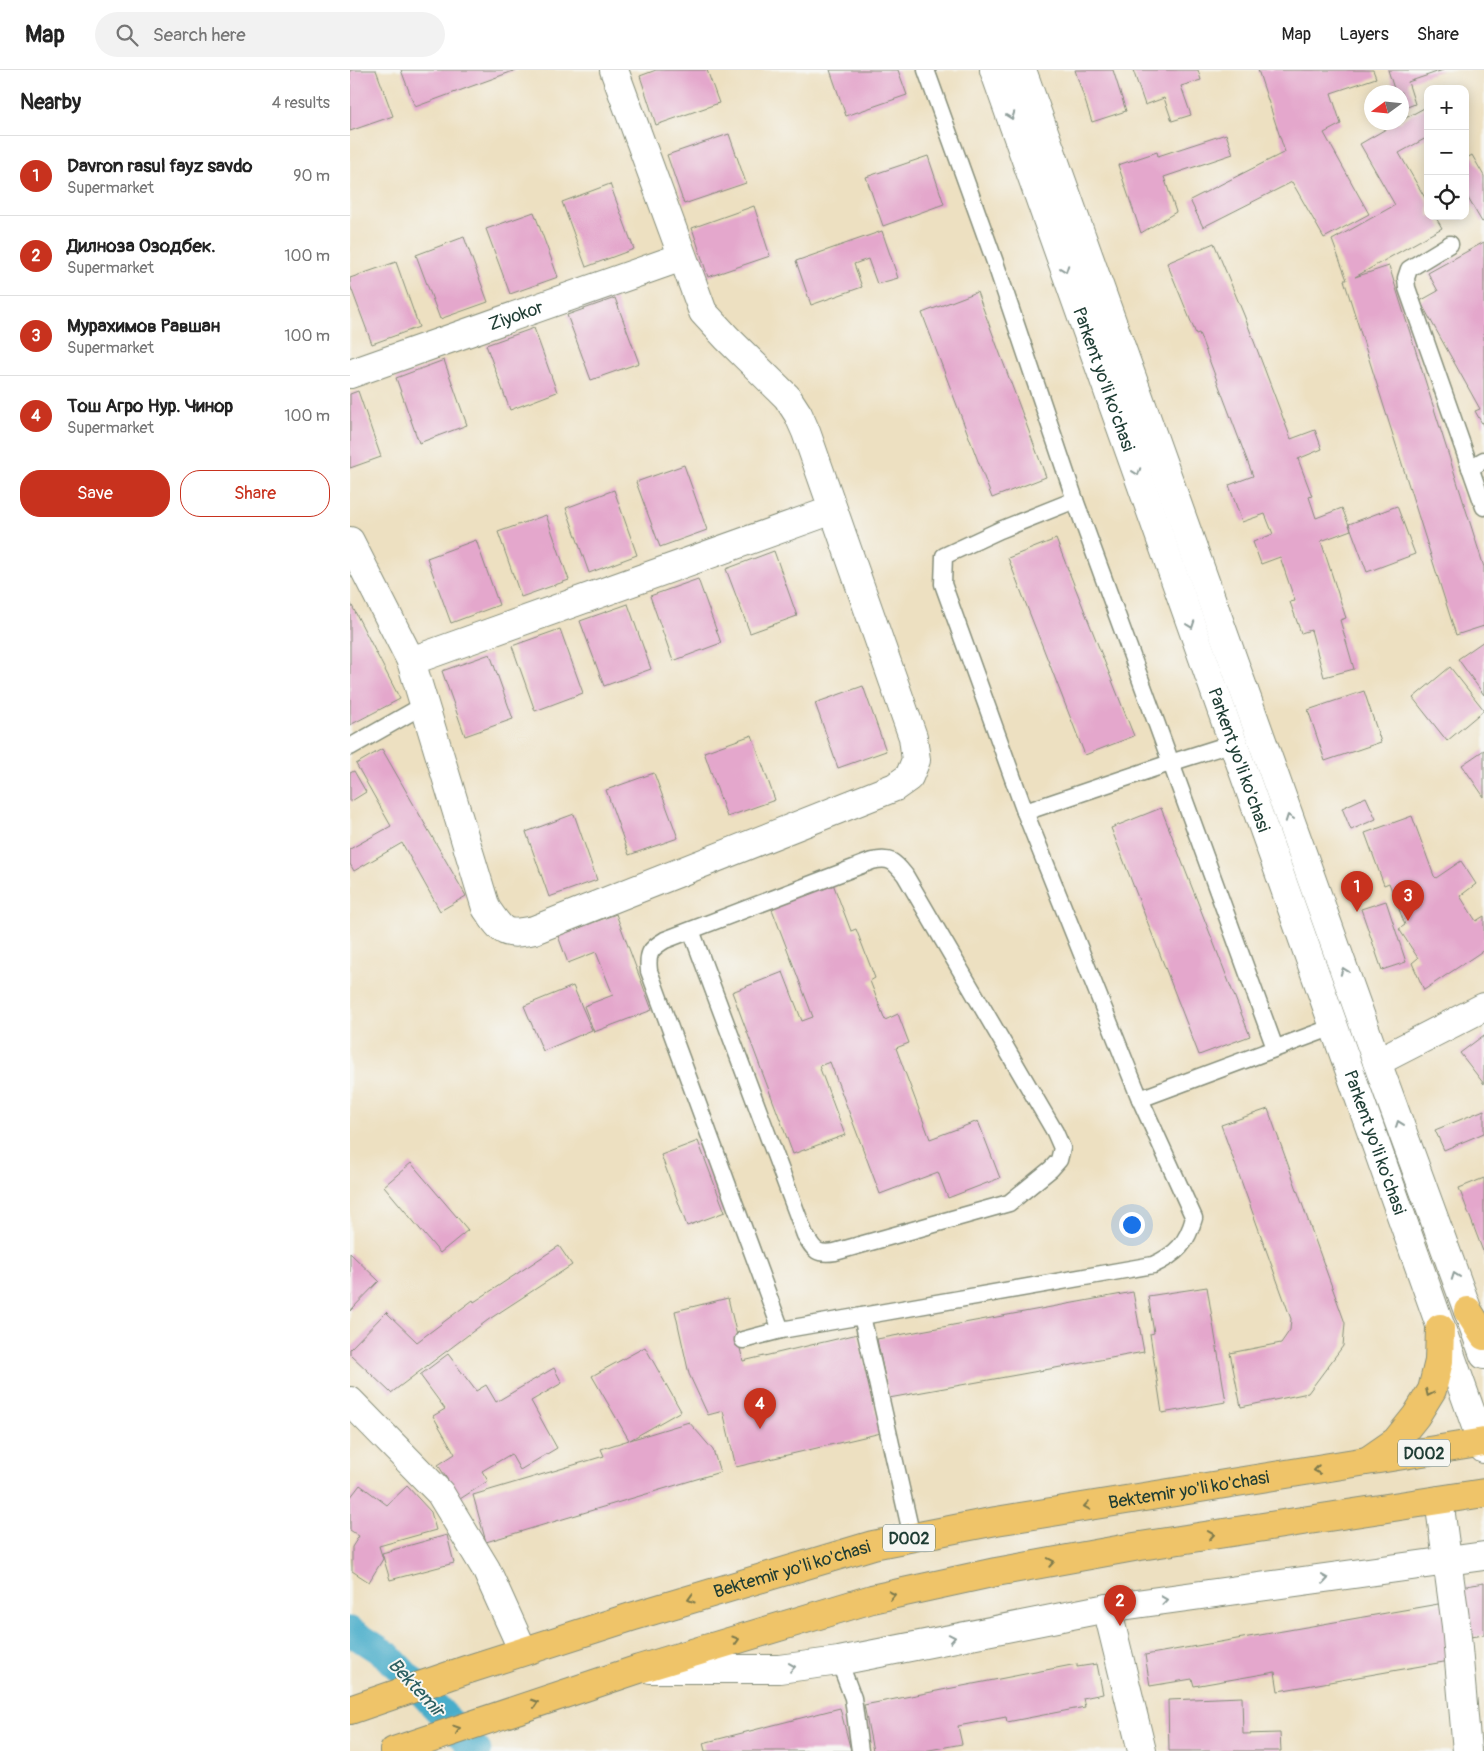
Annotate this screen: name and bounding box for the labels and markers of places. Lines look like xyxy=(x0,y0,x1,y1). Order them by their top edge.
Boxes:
pin: 1 xyxy=(1341,871,1373,912)
pin: 3 xyxy=(1392,880,1424,921)
pin: 4 xyxy=(744,1388,776,1429)
pin: 2 xyxy=(1104,1585,1136,1626)

